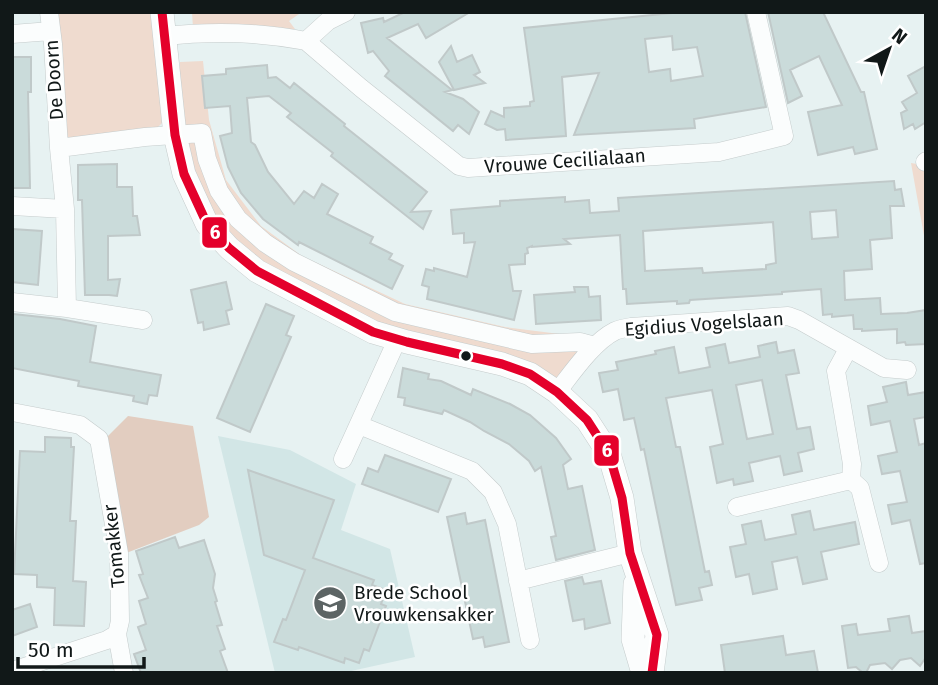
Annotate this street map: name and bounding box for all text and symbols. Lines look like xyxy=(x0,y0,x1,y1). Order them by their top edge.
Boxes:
north arrow xyxy=(854,14,924,84)
text: N xyxy=(887,23,912,49)
street label: De Doorn xyxy=(40,39,68,121)
street label: Vrouwe Cecilialaan xyxy=(484,144,646,178)
line badge: 6 xyxy=(201,216,228,249)
text: 6 xyxy=(210,221,221,244)
street label: Egidius Vogelslaan xyxy=(624,307,784,341)
unlabelled marker xyxy=(459,349,473,363)
line badge: 6 xyxy=(593,434,620,467)
text: 6 xyxy=(602,439,613,462)
street label: Tomakker xyxy=(98,503,130,589)
place label: Brede School Vrouwkensakker xyxy=(354,581,495,626)
school or university icon: Brede School Vrouwkensakker xyxy=(311,584,349,622)
scale bar xyxy=(18,626,144,670)
text: 50 m xyxy=(28,637,74,663)

